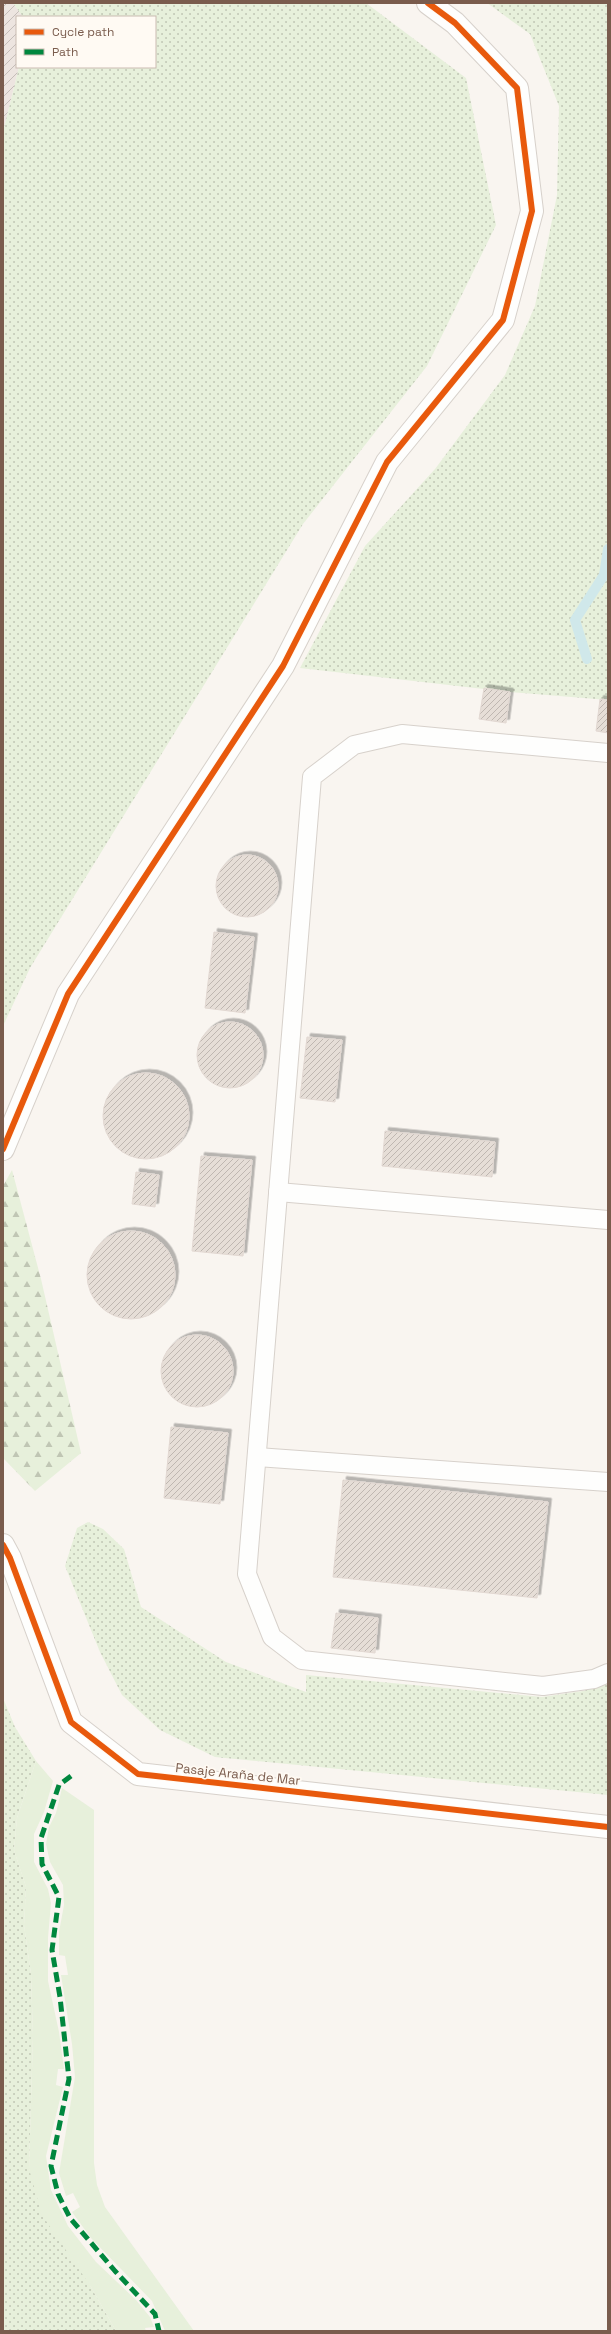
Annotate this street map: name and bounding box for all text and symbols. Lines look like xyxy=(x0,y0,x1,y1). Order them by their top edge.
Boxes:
legend xyxy=(16,16,156,68)
text: Cycle path xyxy=(52,24,114,40)
text: Path xyxy=(52,44,78,60)
street label: Pasaje Araña de Mar xyxy=(175,1759,301,1789)

